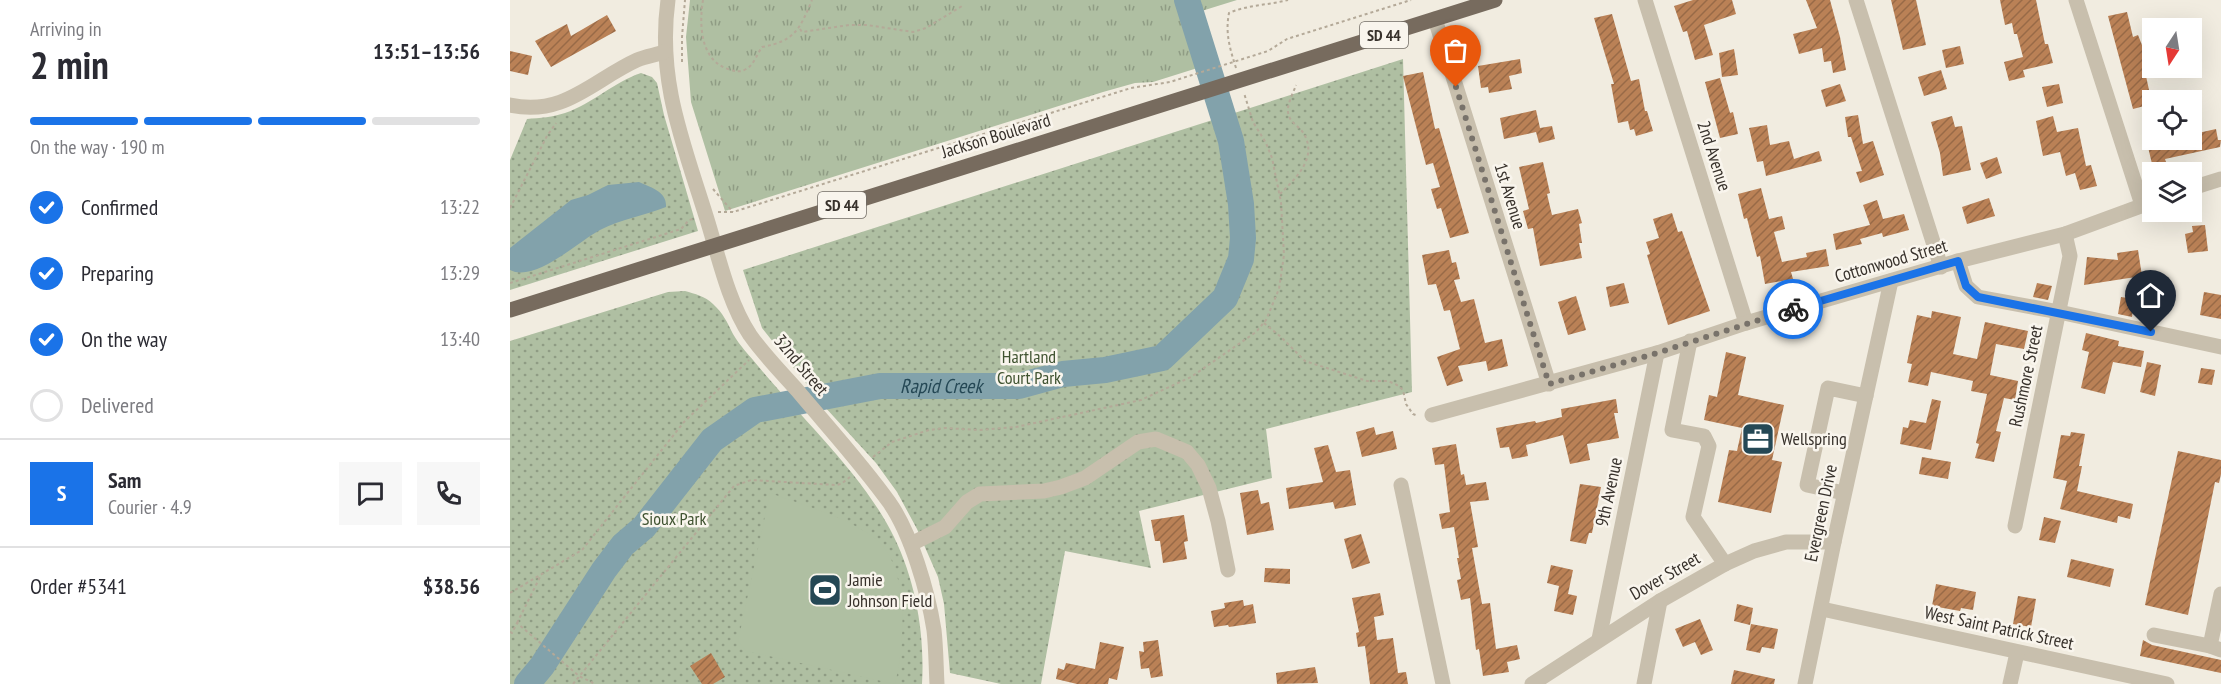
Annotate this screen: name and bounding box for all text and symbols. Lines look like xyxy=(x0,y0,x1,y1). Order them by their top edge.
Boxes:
text: Arriving in xyxy=(30,16,102,42)
north arrow xyxy=(2142,18,2202,78)
map controls xyxy=(2142,18,2202,222)
road number: SD 44 xyxy=(1360,22,1408,48)
pin xyxy=(1430,25,1481,87)
icon: bag xyxy=(1439,34,1472,67)
text: 13:51–13:56 xyxy=(373,37,480,65)
text: 2 min xyxy=(30,39,109,90)
button: locate xyxy=(2142,90,2202,150)
street label: Jackson Boulevard xyxy=(938,108,1053,163)
street label: 2nd Avenue xyxy=(1692,118,1737,194)
text: On the way · 190 m xyxy=(30,134,165,160)
street label: 1st Avenue xyxy=(1490,160,1531,232)
button: layers xyxy=(2142,162,2202,222)
icon: check xyxy=(30,191,63,224)
road number: SD 44 xyxy=(818,192,866,218)
text: Confirmed xyxy=(81,193,158,221)
text: 13:22 xyxy=(440,194,480,220)
street label: Cottonwood Street xyxy=(1832,233,1950,288)
icon: check xyxy=(30,257,63,290)
text: Preparing xyxy=(81,259,154,287)
text: 13:29 xyxy=(440,260,480,286)
pin xyxy=(2125,270,2176,332)
courier xyxy=(1763,279,1823,339)
icon: home xyxy=(2134,279,2167,312)
icon: bike xyxy=(1777,293,1810,326)
icon: check xyxy=(30,323,63,356)
street label: Rushmore Street xyxy=(2004,323,2048,429)
text: On the way xyxy=(81,325,167,353)
text: 13:40 xyxy=(440,326,480,352)
street label: 32nd Street xyxy=(769,329,834,400)
park label: Hartland Court Park xyxy=(997,345,1061,389)
water label: Rapid Creek xyxy=(900,373,984,399)
text: Delivered xyxy=(81,391,154,419)
office icon: Wellspring xyxy=(1740,421,1776,457)
place label: Wellspring xyxy=(1781,427,1847,450)
street label: 9th Avenue xyxy=(1590,455,1627,528)
button: chat xyxy=(339,462,402,525)
button: phone xyxy=(417,462,480,525)
street label: Evergreen Drive xyxy=(1799,462,1842,564)
text: Sam xyxy=(108,466,141,494)
text: S xyxy=(57,479,66,507)
text: Courier · 4.9 xyxy=(108,494,192,520)
park label: Sioux Park xyxy=(642,507,706,530)
street label: Dover Street xyxy=(1625,546,1704,605)
place label: Jamie Johnson Field xyxy=(847,568,932,612)
text: Order #5341 xyxy=(30,572,127,600)
text: $38.56 xyxy=(423,572,480,600)
sports icon: Jamie Johnson Field xyxy=(807,572,843,608)
street label: West Saint Patrick Street xyxy=(1922,600,2076,655)

